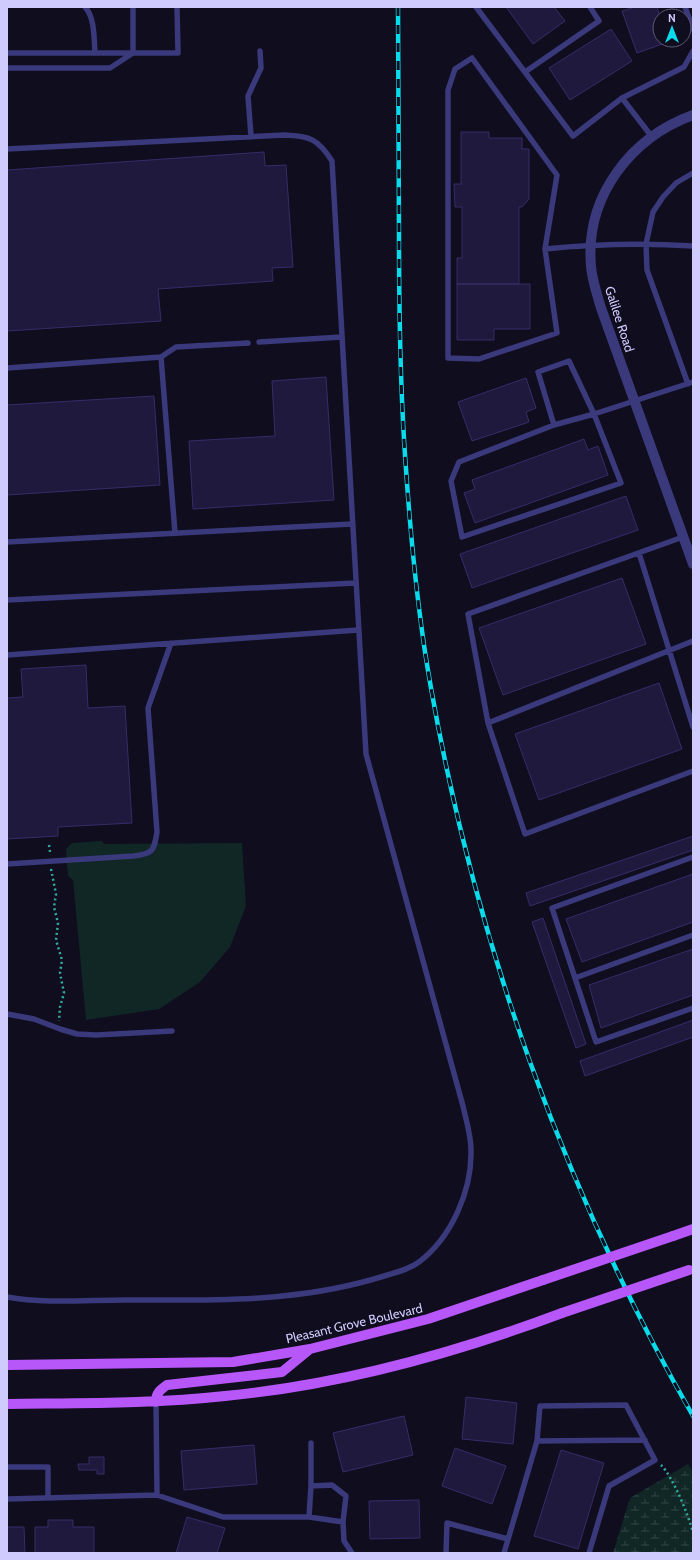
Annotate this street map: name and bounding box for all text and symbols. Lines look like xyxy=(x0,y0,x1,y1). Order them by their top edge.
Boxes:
north arrow xyxy=(652,8,692,48)
text: N xyxy=(668,11,676,25)
street label: Galilee Road xyxy=(602,284,638,354)
street label: Pleasant Grove Boulevard xyxy=(284,1299,424,1347)

